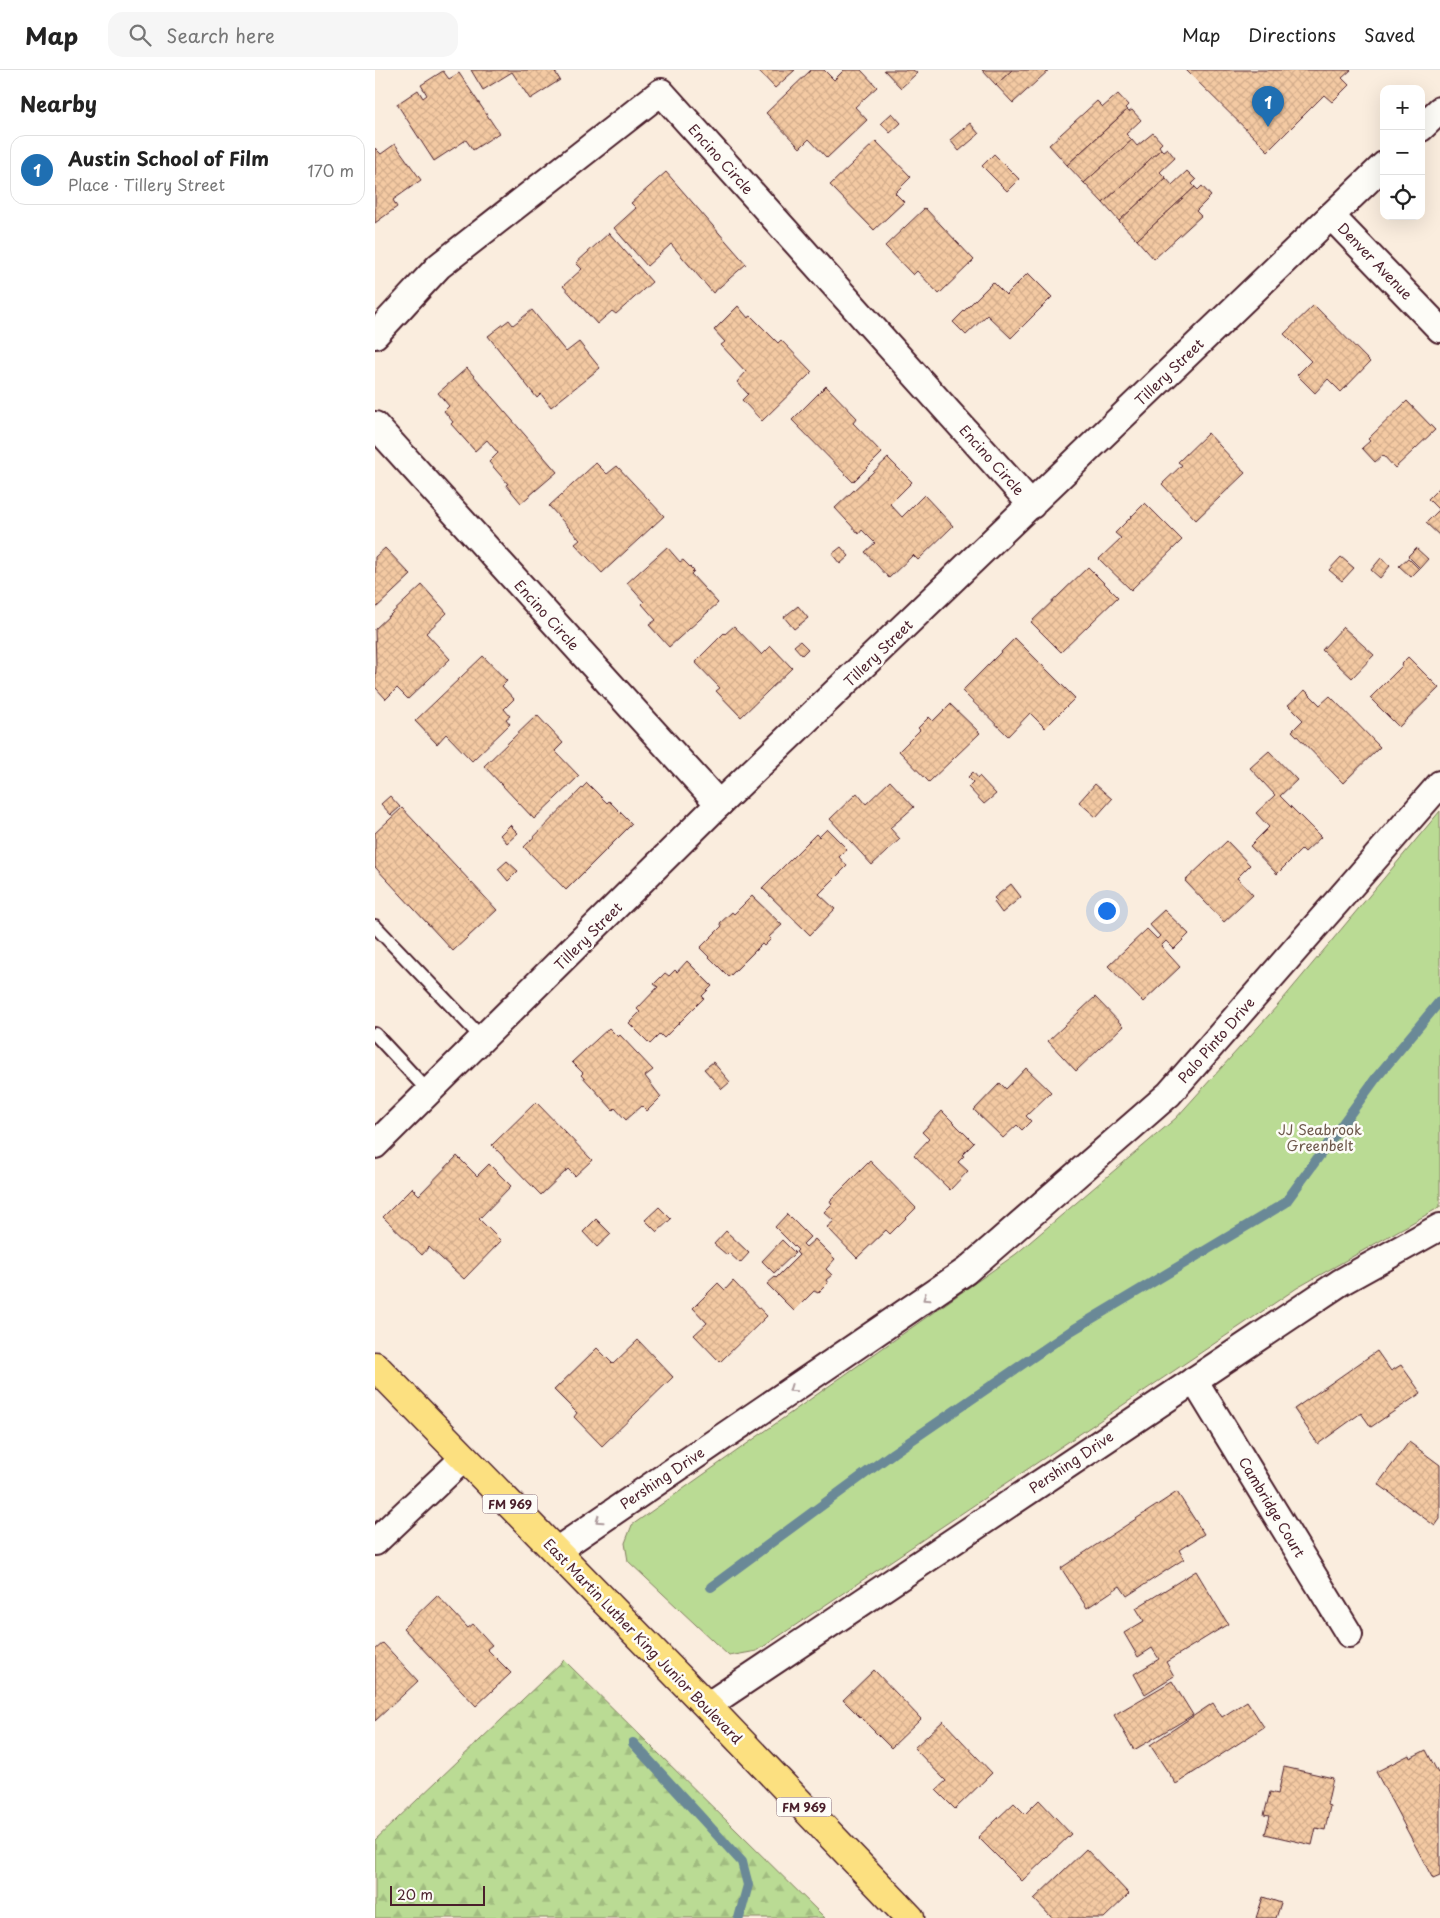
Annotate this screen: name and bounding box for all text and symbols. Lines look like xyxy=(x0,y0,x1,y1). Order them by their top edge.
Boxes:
search box xyxy=(108,12,458,57)
text: Map xyxy=(25,17,78,53)
icon: search xyxy=(126,21,154,49)
text: Search here xyxy=(166,21,275,49)
text: Map xyxy=(1182,21,1220,48)
text: Directions xyxy=(1248,21,1336,48)
text: Saved xyxy=(1364,21,1415,48)
map controls xyxy=(1380,85,1425,220)
button: + xyxy=(1380,85,1425,130)
pin: 1 xyxy=(1252,86,1284,127)
text: Nearby xyxy=(20,87,97,119)
street label: Encino Circle xyxy=(684,119,759,199)
button: − xyxy=(1380,130,1425,175)
text: Austin School of Film xyxy=(68,144,269,172)
text: 1 xyxy=(33,158,41,182)
text: 170 m xyxy=(308,158,354,182)
text: Place · Tillery Street xyxy=(68,172,225,196)
button: locate xyxy=(1380,175,1425,220)
street label: Denver Avenue xyxy=(1333,218,1417,304)
street label: Tillery Street xyxy=(1130,333,1208,410)
street label: Encino Circle xyxy=(955,420,1030,500)
street label: Encino Circle xyxy=(510,575,585,655)
street label: Tillery Street xyxy=(839,614,917,691)
street label: Tillery Street xyxy=(549,897,627,975)
your location xyxy=(1094,898,1120,924)
street label: Palo Pinto Drive xyxy=(1173,992,1259,1088)
park label: JJ Seabrook Greenbelt xyxy=(1278,1119,1362,1156)
one-way arrow xyxy=(922,1292,932,1301)
one-way arrow xyxy=(788,1383,797,1393)
street label: Pershing Drive xyxy=(1025,1426,1117,1498)
street label: Pershing Drive xyxy=(616,1442,708,1514)
street label: Cambridge Court xyxy=(1234,1453,1311,1562)
road number: FM 969 xyxy=(483,1495,537,1514)
one-way arrow xyxy=(596,1514,605,1523)
street label: East Martin Luther King Junior Boulevard xyxy=(539,1534,747,1749)
road number: FM 969 xyxy=(777,1798,831,1816)
scale bar xyxy=(390,1883,485,1906)
text: 20 m xyxy=(397,1884,433,1905)

